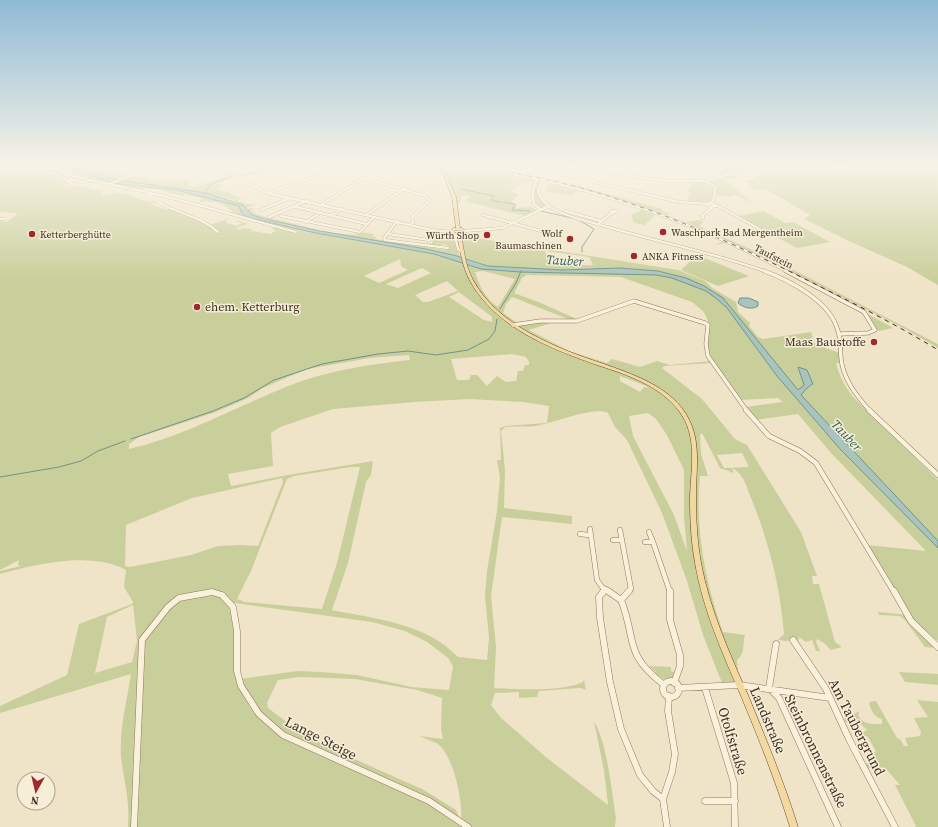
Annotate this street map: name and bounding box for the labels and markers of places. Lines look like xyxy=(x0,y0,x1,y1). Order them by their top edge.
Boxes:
place label: Waschpark Bad Mergentheim xyxy=(671,226,803,239)
place label: Wolf Baumaschinen xyxy=(495,227,563,252)
marker: Waschpark Bad Mergentheim xyxy=(658,227,668,237)
place label: Ketterberghütte xyxy=(40,228,111,241)
marker: Ketterberghütte xyxy=(27,229,37,239)
place label: Würth Shop xyxy=(426,229,479,242)
marker: Würth Shop xyxy=(482,230,492,240)
marker: Wolf Baumaschinen xyxy=(565,234,575,244)
place label: ANKA Fitness xyxy=(642,250,703,263)
marker: ANKA Fitness xyxy=(629,251,639,261)
place label: ehem. Ketterburg xyxy=(205,299,299,315)
marker: ehem. Ketterburg xyxy=(192,302,202,312)
place label: Maas Baustoffe xyxy=(785,334,866,350)
marker: Maas Baustoffe xyxy=(869,337,879,347)

